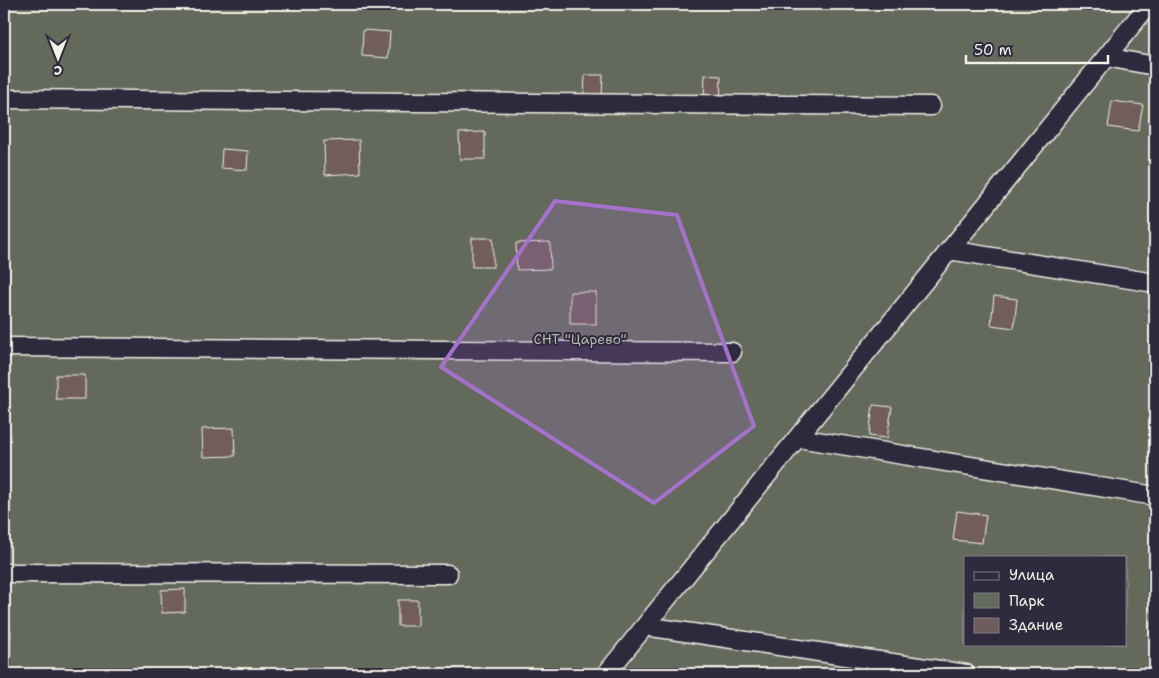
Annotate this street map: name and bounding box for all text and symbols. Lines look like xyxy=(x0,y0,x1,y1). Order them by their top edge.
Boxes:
north arrow xyxy=(32,32,82,82)
scale bar xyxy=(966,32,1109,64)
text: 50 m xyxy=(974,40,1012,60)
text: С xyxy=(54,62,62,80)
park label: СНТ "Царево" xyxy=(533,330,627,348)
legend xyxy=(964,556,1126,646)
text: Улица xyxy=(1009,565,1055,585)
text: Парк xyxy=(1009,591,1045,611)
text: Здание xyxy=(1009,615,1063,635)

